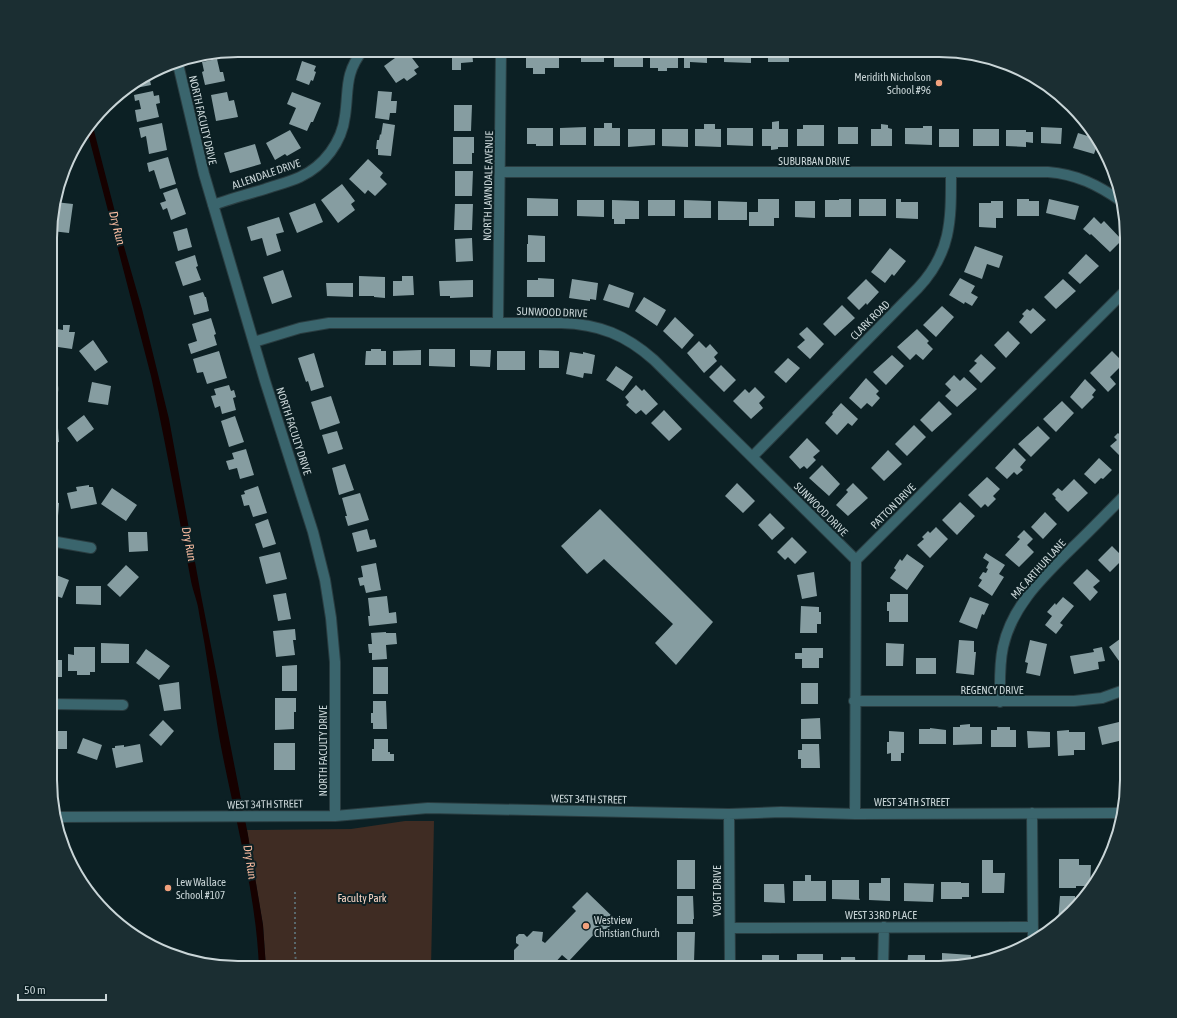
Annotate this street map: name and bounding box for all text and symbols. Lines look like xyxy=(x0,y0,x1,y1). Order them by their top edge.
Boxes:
place label: Meridith Nicholson School #96 xyxy=(854,71,931,96)
street label: NORTH FACULTY DRIVE xyxy=(187,74,219,166)
marker: Meridith Nicholson School #96 xyxy=(934,78,944,88)
street label: NORTH LAWNDALE AVENUE xyxy=(481,131,495,241)
street label: SUBURBAN DRIVE xyxy=(778,155,850,167)
street label: ALLENDALE DRIVE xyxy=(230,157,302,191)
water label: Dry Run xyxy=(106,210,128,247)
street label: CLARK ROAD xyxy=(848,298,892,342)
street label: SUNWOOD DRIVE xyxy=(517,305,588,319)
street label: NORTH FACULTY DRIVE xyxy=(274,386,314,477)
street label: SUNWOOD DRIVE xyxy=(792,480,850,538)
street label: PATTON DRIVE xyxy=(868,481,918,531)
water label: Dry Run xyxy=(179,526,199,562)
street label: MAC ARTHUR LANE xyxy=(1008,537,1068,601)
street label: REGENCY DRIVE xyxy=(960,684,1024,696)
street label: NORTH FACULTY DRIVE xyxy=(317,705,329,797)
street label: WEST 34TH STREET xyxy=(551,792,627,806)
street label: WEST 34TH STREET xyxy=(874,796,950,808)
street label: WEST 34TH STREET xyxy=(227,797,303,811)
water label: Dry Run xyxy=(240,844,260,880)
street label: VOIGT DRIVE xyxy=(711,865,723,917)
place label: Lew Wallace School #107 xyxy=(176,876,226,901)
marker: Lew Wallace School #107 xyxy=(163,883,173,893)
park label: Faculty Park xyxy=(337,892,387,904)
street label: WEST 33RD PLACE xyxy=(845,909,917,921)
place label: Westview Christian Church xyxy=(594,914,660,939)
marker: Westview Christian Church xyxy=(581,921,591,931)
scale bar xyxy=(18,976,106,1002)
text: 50 m xyxy=(24,983,46,997)

